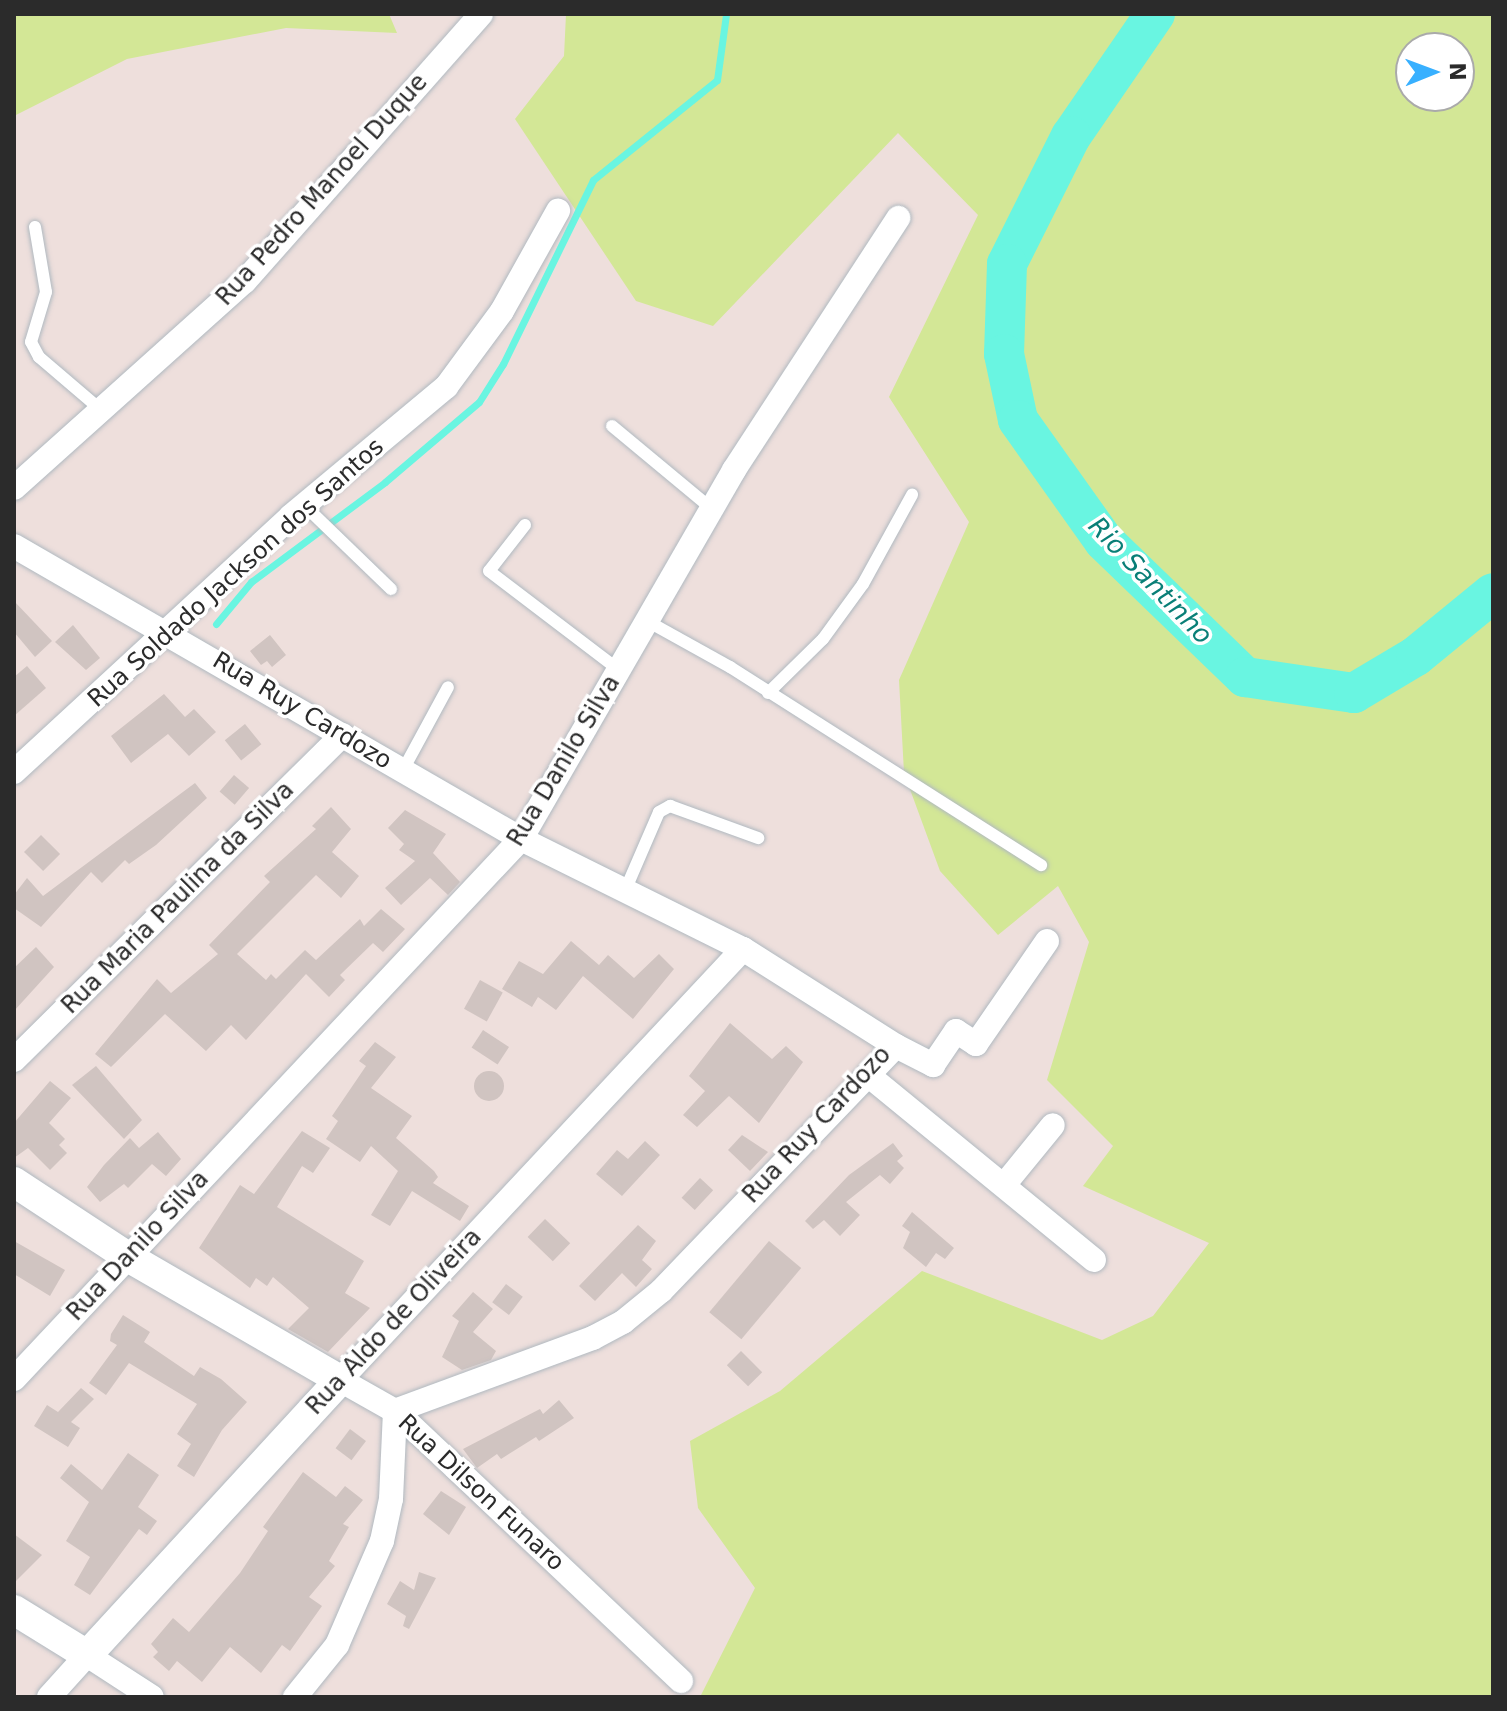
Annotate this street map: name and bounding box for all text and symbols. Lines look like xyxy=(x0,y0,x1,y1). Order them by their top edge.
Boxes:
north arrow xyxy=(1395,32,1475,112)
text: N xyxy=(1445,62,1470,81)
street label: Rua Pedro Manoel Duque xyxy=(210,68,434,312)
street label: Rua Soldado Jackson dos Santos xyxy=(82,433,390,713)
water label: Rio Santinho xyxy=(1082,511,1218,651)
street label: Rua Ruy Cardozo xyxy=(207,646,397,776)
street label: Rua Danilo Silva xyxy=(502,670,626,852)
street label: Rua Maria Paulina da Silva xyxy=(56,776,300,1020)
street label: Rua Ruy Cardozo xyxy=(737,1041,897,1209)
street label: Rua Danilo Silva xyxy=(61,1165,215,1327)
street label: Rua Aldo de Oliveira xyxy=(300,1223,488,1421)
street label: Rua Dilson Funaro xyxy=(392,1409,570,1577)

